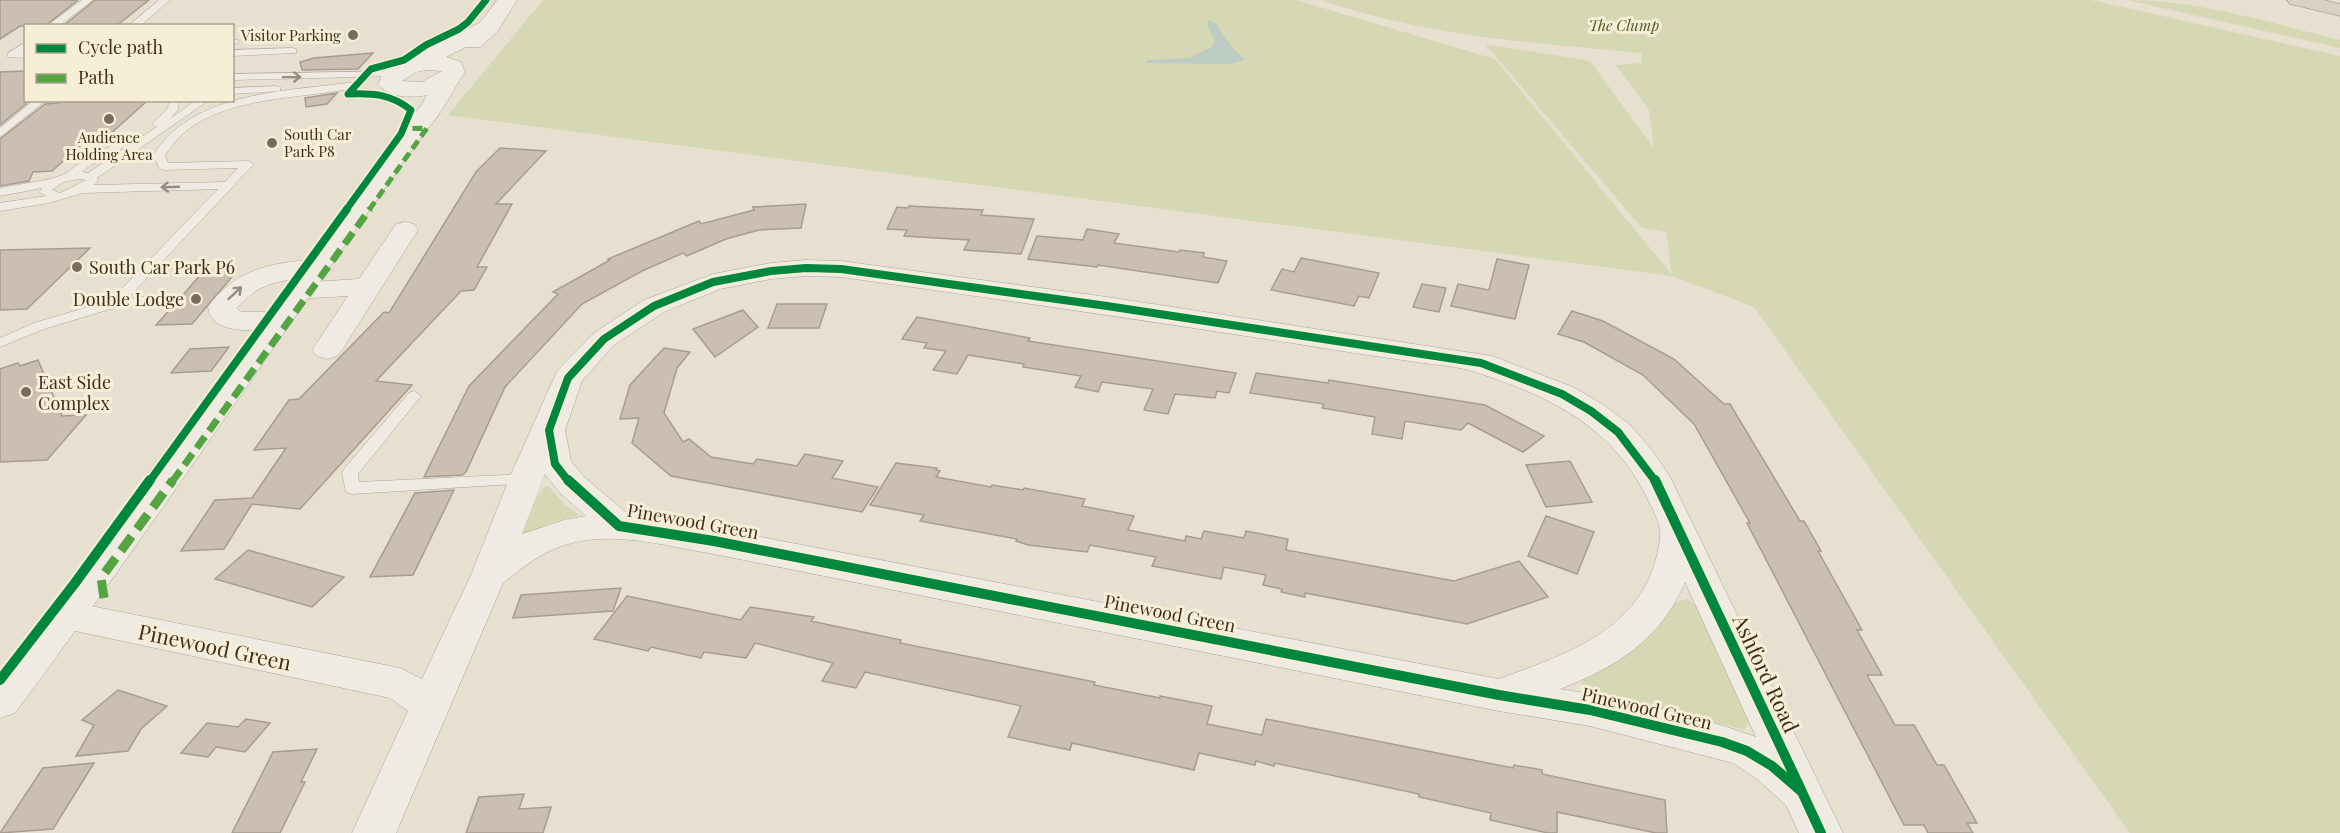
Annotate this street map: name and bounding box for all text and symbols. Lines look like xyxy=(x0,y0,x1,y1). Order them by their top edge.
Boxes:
park label: The Clump xyxy=(1589,15,1659,35)
legend xyxy=(24,24,234,102)
place label: Visitor Parking xyxy=(240,25,341,45)
marker: Visitor Parking xyxy=(346,28,360,42)
text: Cycle path xyxy=(78,35,163,59)
text: Path xyxy=(78,65,115,89)
one-way arrow xyxy=(282,71,302,83)
marker: Audience Holding Area xyxy=(102,112,116,126)
place label: South Car Park P8 xyxy=(284,124,352,161)
place label: Audience Holding Area xyxy=(65,127,153,164)
marker: South Car Park P8 xyxy=(265,136,279,150)
one-way arrow xyxy=(160,181,180,193)
place label: South Car Park P6 xyxy=(89,255,235,279)
marker: South Car Park P6 xyxy=(70,260,84,274)
one-way arrow xyxy=(228,286,243,300)
place label: Double Lodge xyxy=(73,287,184,311)
marker: Double Lodge xyxy=(189,292,203,306)
place label: East Side Complex xyxy=(38,370,111,415)
marker: East Side Complex xyxy=(19,385,33,399)
street label: Pinewood Green xyxy=(625,498,761,544)
street label: Pinewood Green xyxy=(1102,589,1238,638)
street label: Ashford Road xyxy=(1727,609,1807,737)
street label: Pinewood Green xyxy=(136,616,294,676)
street label: Pinewood Green xyxy=(1579,681,1715,735)

